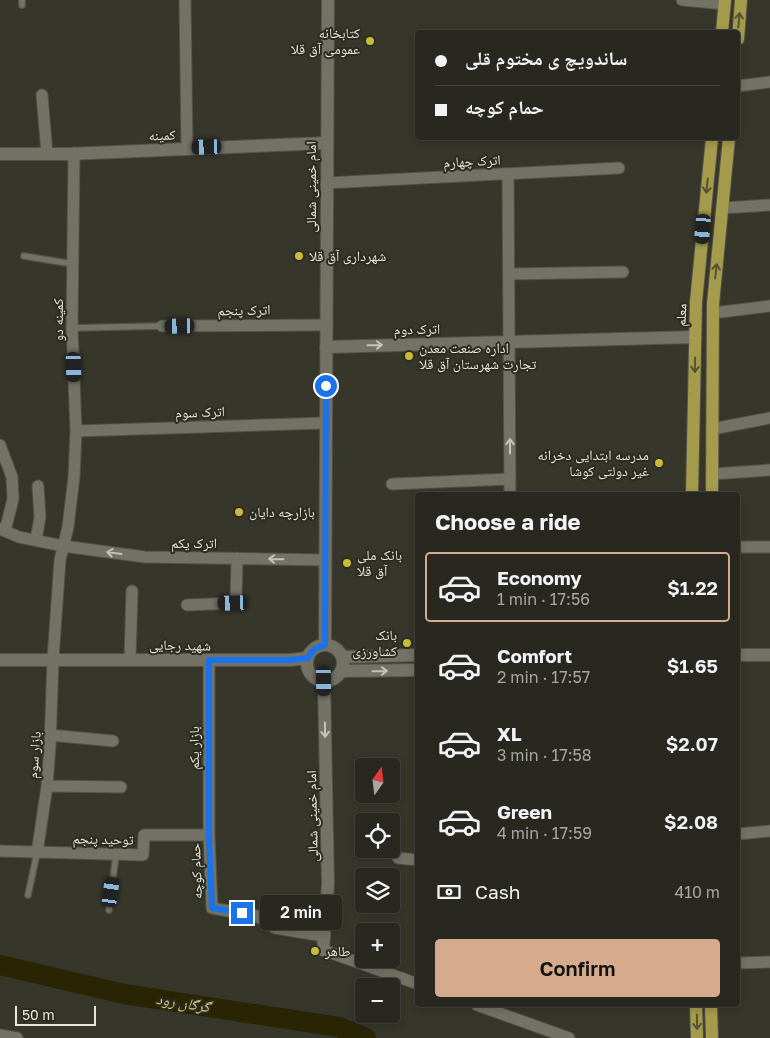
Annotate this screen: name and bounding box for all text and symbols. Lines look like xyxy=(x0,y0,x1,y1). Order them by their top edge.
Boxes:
one-way arrow xyxy=(734,12,744,28)
place label: کتابخانه عمومی آق قلا xyxy=(291,24,360,58)
marker: کتابخانه عمومی آق قلا xyxy=(364,35,376,47)
text: ساندویچ ی مختوم قلی xyxy=(465,46,627,69)
text: حمام کوچه xyxy=(465,95,544,118)
street label: کمینه xyxy=(148,126,176,144)
car xyxy=(191,139,222,155)
street label: امام خمینی شمالی xyxy=(302,141,321,233)
street label: اترک چهارم xyxy=(443,151,501,172)
one-way arrow xyxy=(702,178,712,194)
car xyxy=(694,213,711,245)
place label: شهرداری آق قلا xyxy=(309,247,386,265)
marker: شهرداری آق قلا xyxy=(293,250,305,262)
one-way arrow xyxy=(711,264,721,280)
street label: کمینه دو xyxy=(49,298,67,341)
street label: اترک پنجم xyxy=(217,301,271,320)
street label: معلم xyxy=(672,303,691,327)
car xyxy=(164,318,195,334)
street label: اترک دوم xyxy=(394,320,440,339)
place label: اداره صنعت معدن تجارت شهرستان آق قلا xyxy=(419,339,537,373)
one-way arrow xyxy=(367,341,383,350)
marker: اداره صنعت معدن تجارت شهرستان آق قلا xyxy=(403,350,415,362)
car xyxy=(65,352,82,382)
one-way arrow xyxy=(690,357,700,373)
route start xyxy=(315,375,337,397)
street label: اترک سوم xyxy=(175,402,225,423)
one-way arrow xyxy=(505,439,515,455)
place label: مدرسه ابتدایی دخرانه غیر دولتی کوشا xyxy=(538,446,649,480)
marker: مدرسه ابتدایی دخرانه غیر دولتی کوشا xyxy=(653,457,665,469)
place label: بازارچه دایان xyxy=(249,503,315,521)
marker: بازارچه دایان xyxy=(233,506,245,518)
text: Choose a ride xyxy=(435,508,581,535)
street label: اترک یکم xyxy=(171,534,217,553)
place label: بانک ملی آق قلا xyxy=(357,546,402,580)
one-way arrow xyxy=(106,548,122,558)
one-way arrow xyxy=(268,554,284,564)
marker: بانک ملی آق قلا xyxy=(341,557,353,569)
icon: car xyxy=(437,565,482,610)
text: Economy xyxy=(497,566,582,589)
text: $1.22 xyxy=(667,576,718,599)
text: 1 min · 17:56 xyxy=(497,589,590,609)
car xyxy=(217,595,248,611)
place label: بانک کشاورزی xyxy=(352,626,397,660)
street label: شهید رجایی xyxy=(149,635,211,655)
marker: بانک کشاورزی xyxy=(401,637,413,649)
icon: car xyxy=(437,643,482,688)
text: Comfort xyxy=(497,644,572,667)
text: $1.65 xyxy=(667,654,718,677)
car xyxy=(316,666,331,696)
one-way arrow xyxy=(371,666,387,676)
text: 2 min · 17:57 xyxy=(497,667,590,687)
icon: car xyxy=(437,721,482,766)
one-way arrow xyxy=(320,722,330,738)
text: XL xyxy=(497,722,522,745)
street label: بازار یکم xyxy=(185,726,204,770)
street label: بازار سوم xyxy=(23,730,46,779)
text: $2.07 xyxy=(666,732,718,755)
text: 3 min · 17:58 xyxy=(497,745,592,765)
north arrow xyxy=(355,758,400,802)
map controls xyxy=(355,758,400,1023)
street label: امام خمینی شمالی xyxy=(302,770,323,862)
icon: car xyxy=(437,799,482,844)
text: Green xyxy=(497,800,552,823)
text: $2.08 xyxy=(664,810,718,833)
button: locate xyxy=(355,813,400,858)
text: 4 min · 17:59 xyxy=(497,823,592,843)
street label: توحید پنجم xyxy=(72,829,134,850)
street label: حمام کوچه xyxy=(186,842,207,899)
button: layers xyxy=(355,868,400,913)
car xyxy=(101,876,120,908)
icon: cash xyxy=(435,878,463,906)
text: Cash xyxy=(475,880,520,903)
text: 410 m xyxy=(674,882,720,902)
callout: 2 min xyxy=(260,896,342,930)
route end xyxy=(231,902,253,924)
text: 2 min xyxy=(280,902,322,922)
button: + xyxy=(355,923,400,968)
button: Confirm xyxy=(435,939,720,997)
place label: طاهر xyxy=(324,942,351,960)
marker: طاهر xyxy=(309,945,321,957)
button: − xyxy=(355,978,400,1023)
water label: گرگان رود xyxy=(155,989,214,1017)
scale bar xyxy=(15,1003,96,1026)
text: 50 m xyxy=(22,1006,55,1023)
one-way arrow xyxy=(692,1013,701,1029)

